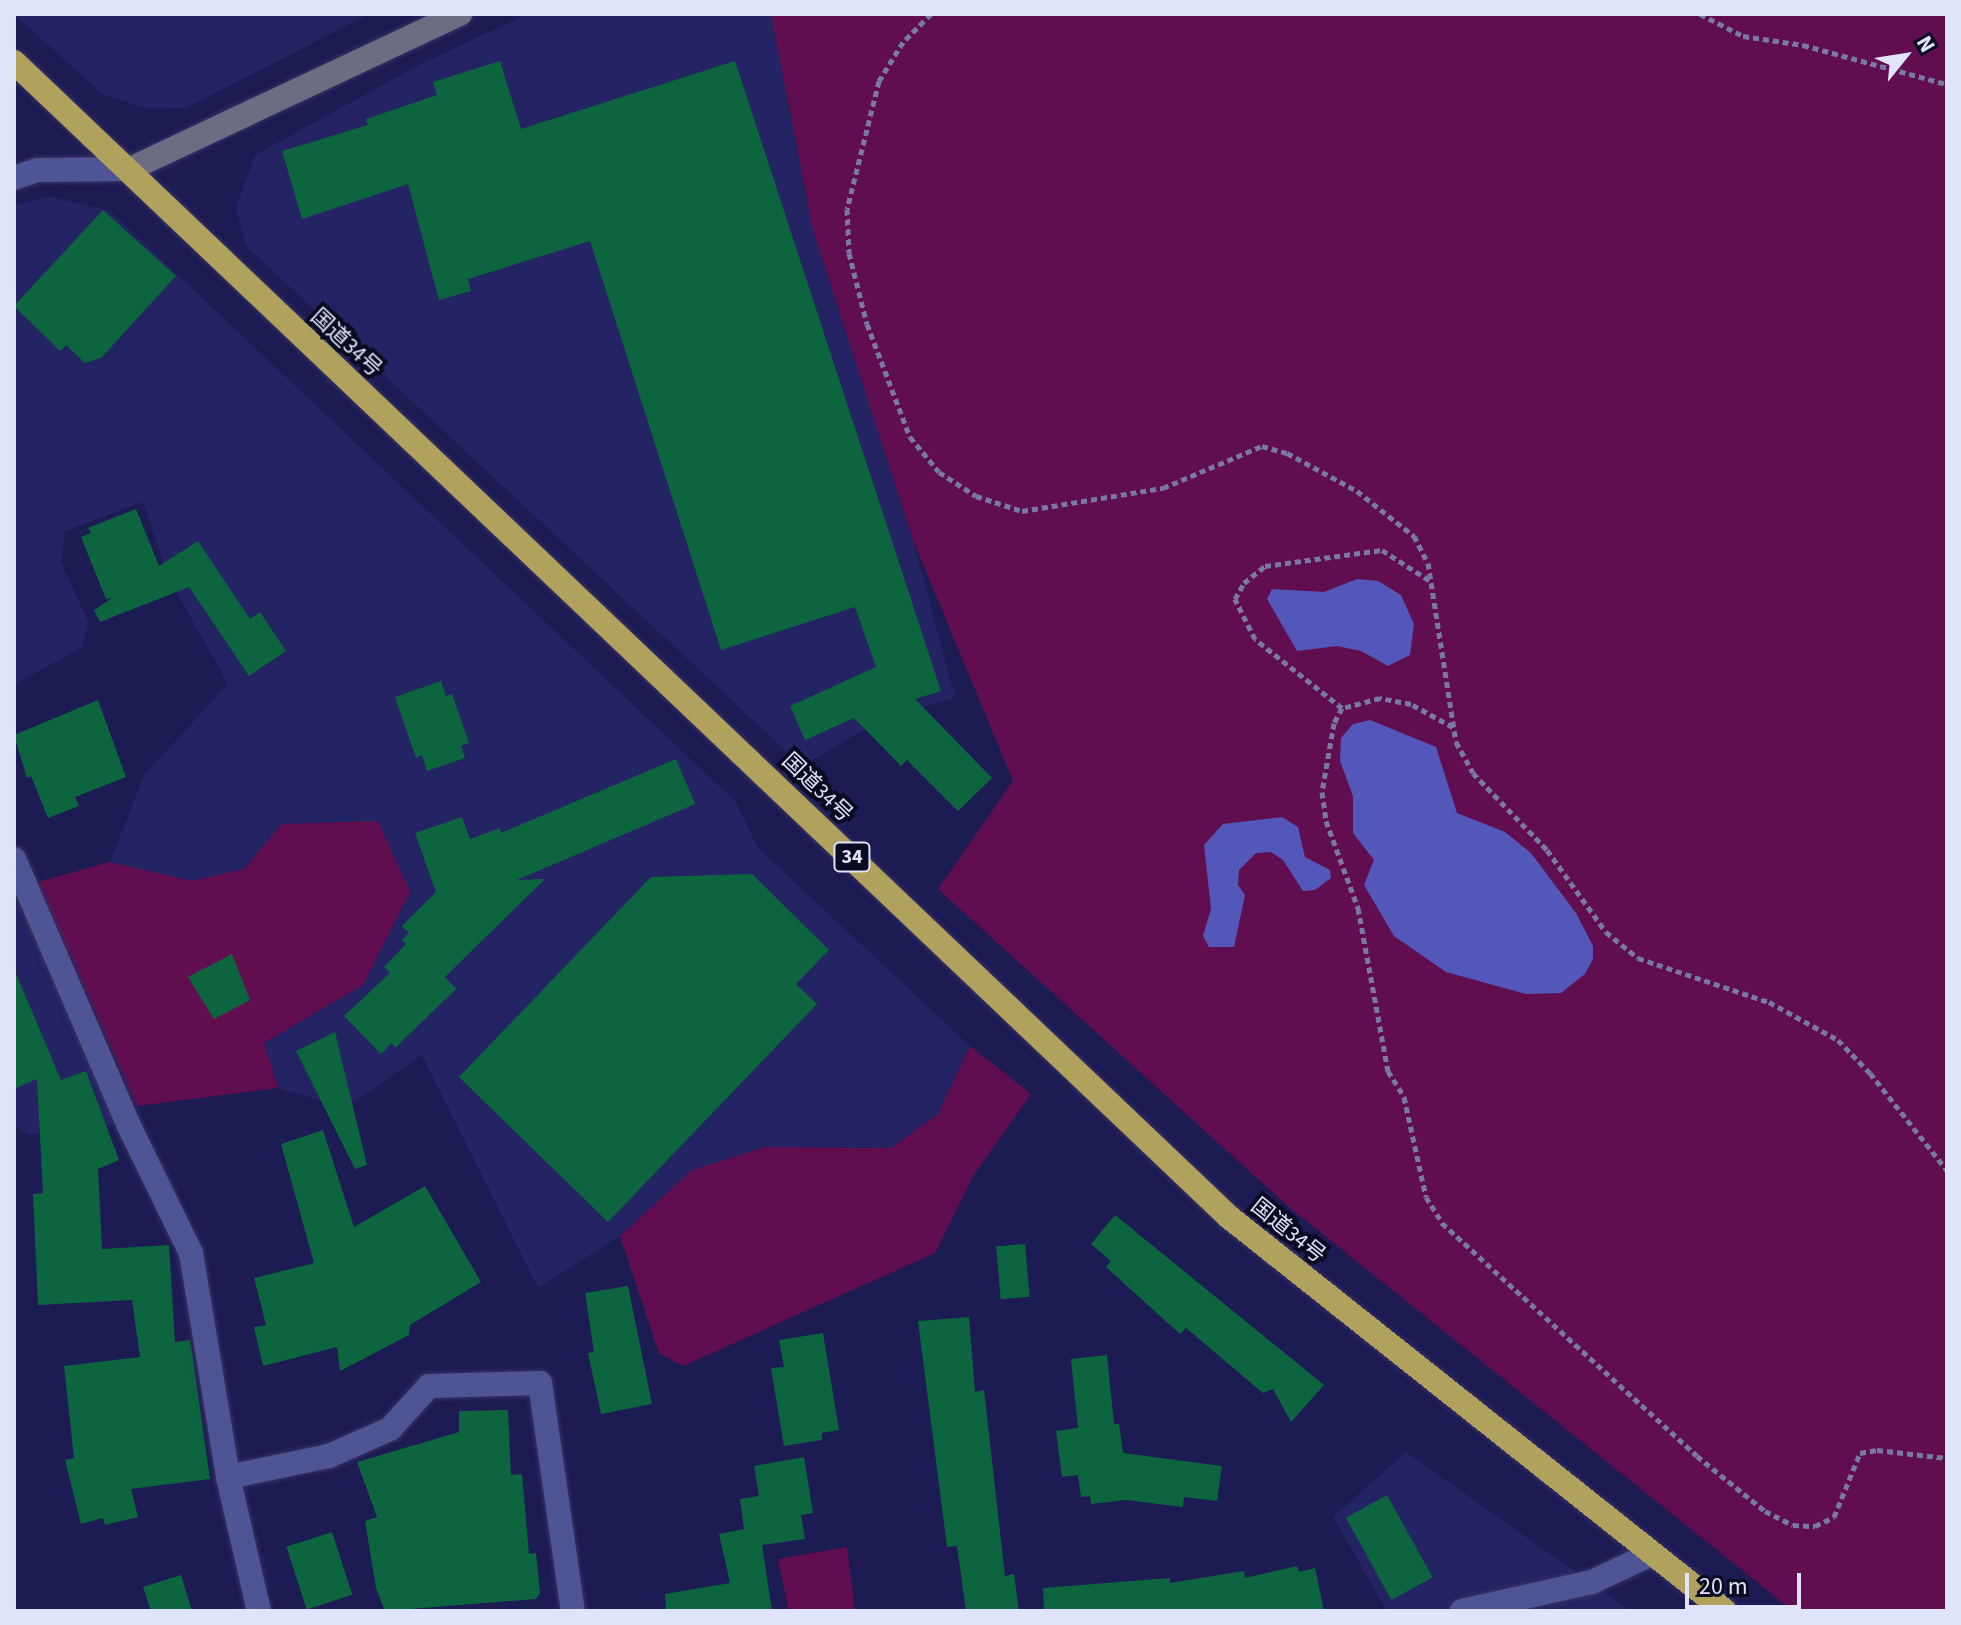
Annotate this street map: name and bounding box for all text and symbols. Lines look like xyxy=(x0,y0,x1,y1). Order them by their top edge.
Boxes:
north arrow xyxy=(1865,16,1945,96)
text: N xyxy=(1908,30,1943,58)
street label: 国道34号 xyxy=(305,303,387,383)
street label: 国道34号 xyxy=(776,748,858,828)
road number: 34 xyxy=(832,841,872,873)
street label: 国道34号 xyxy=(1246,1193,1330,1269)
scale bar xyxy=(1689,1557,1805,1607)
text: 20 m xyxy=(1699,1569,1748,1604)

